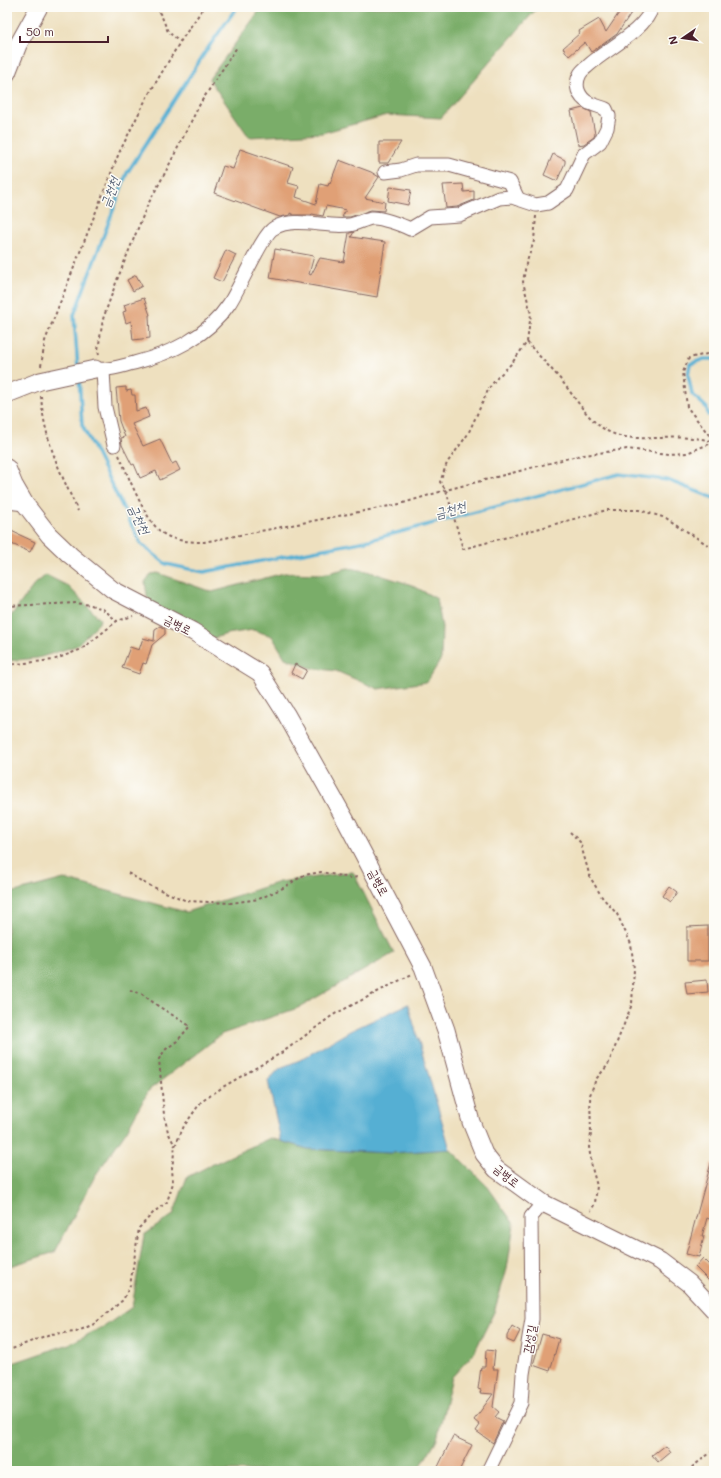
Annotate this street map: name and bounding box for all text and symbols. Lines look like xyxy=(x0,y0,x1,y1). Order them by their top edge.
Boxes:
scale bar xyxy=(20,18,108,44)
north arrow xyxy=(663,18,703,58)
text: 50 m xyxy=(26,23,54,39)
text: N xyxy=(665,35,681,46)
water label: 금천천 xyxy=(96,173,123,210)
water label: 금천천 xyxy=(433,496,469,521)
water label: 금천천 xyxy=(125,501,155,538)
street label: 금병로 xyxy=(161,610,195,638)
street label: 금병로 xyxy=(365,865,393,899)
street label: 금병로 xyxy=(491,1160,523,1190)
street label: 감성길 xyxy=(519,1323,539,1355)

